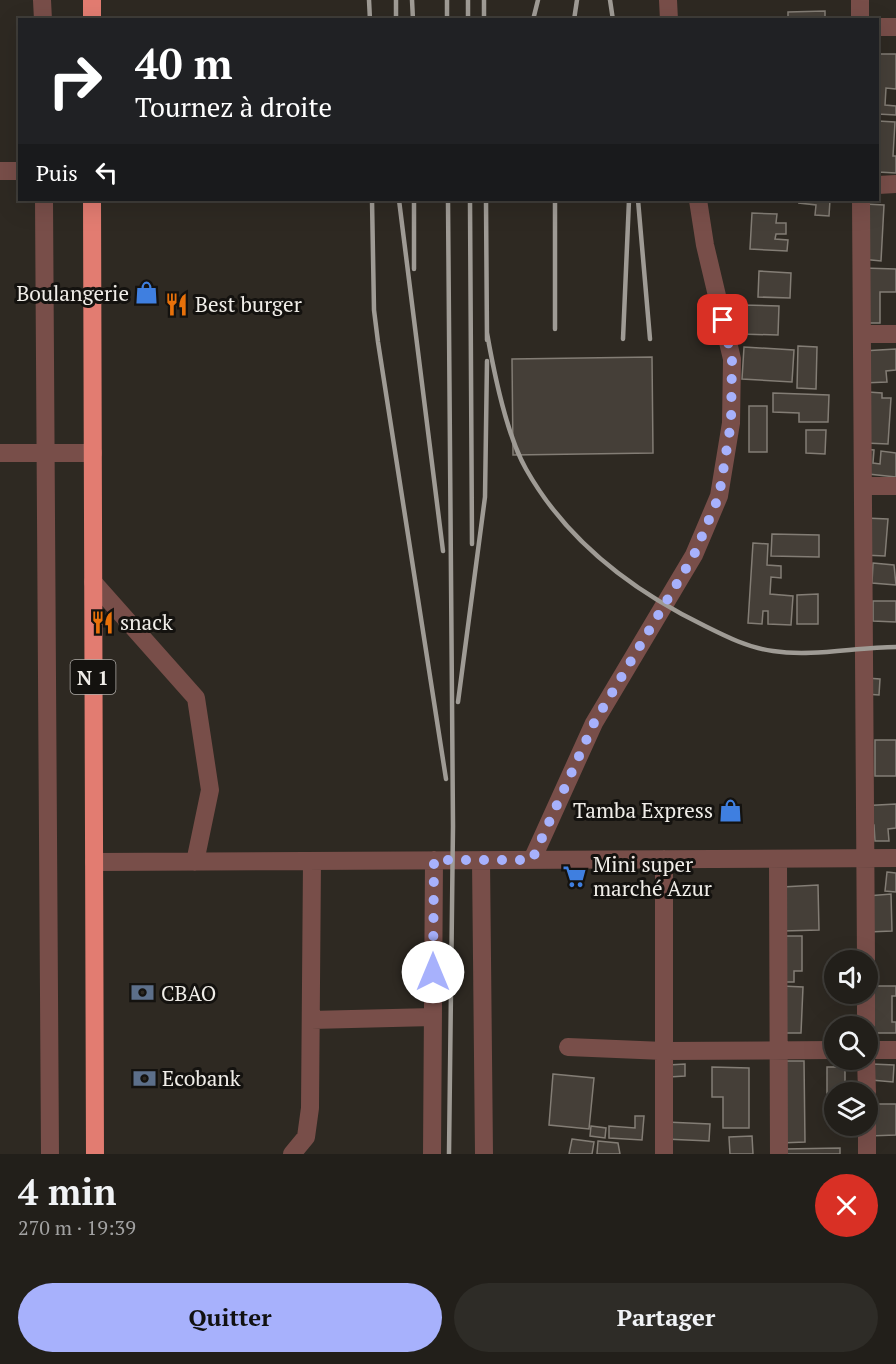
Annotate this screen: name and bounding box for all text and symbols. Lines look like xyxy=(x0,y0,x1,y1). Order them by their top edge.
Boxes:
text: 40 m xyxy=(135,35,233,91)
icon: right xyxy=(36,42,114,120)
text: Tournez à droite xyxy=(135,89,332,125)
icon: left xyxy=(90,156,123,189)
text: Puis xyxy=(36,158,78,187)
place label: Boulangerie xyxy=(16,279,129,307)
shop icon: Boulangerie xyxy=(134,280,160,306)
place label: Best burger xyxy=(195,290,302,318)
restaurant icon: Best burger xyxy=(164,291,190,317)
pin xyxy=(697,294,748,345)
icon: arrive xyxy=(706,303,739,336)
place label: snack xyxy=(120,608,173,636)
restaurant icon: snack xyxy=(89,609,115,635)
road number: N 1 xyxy=(70,660,116,694)
place label: Tamba Express xyxy=(573,796,713,824)
shop icon: Tamba Express xyxy=(718,797,744,823)
place label: Mini super marché Azur xyxy=(593,850,712,902)
supermarket icon: Mini super marché Azur xyxy=(562,863,588,889)
position arrow xyxy=(401,940,465,1004)
map controls xyxy=(824,950,878,1136)
button: sound xyxy=(824,950,878,1004)
place label: CBAO xyxy=(161,979,216,1007)
bank icon: CBAO xyxy=(130,980,156,1006)
button: search xyxy=(824,1016,878,1070)
place label: Ecobank xyxy=(162,1064,241,1092)
bank icon: Ecobank xyxy=(131,1065,157,1091)
button: layers xyxy=(824,1082,878,1136)
text: 4 min xyxy=(18,1168,116,1215)
button: close xyxy=(815,1174,878,1237)
text: 270 m · 19:39 xyxy=(18,1214,136,1241)
button: Quitter xyxy=(18,1283,442,1352)
button: Partager xyxy=(454,1283,878,1352)

